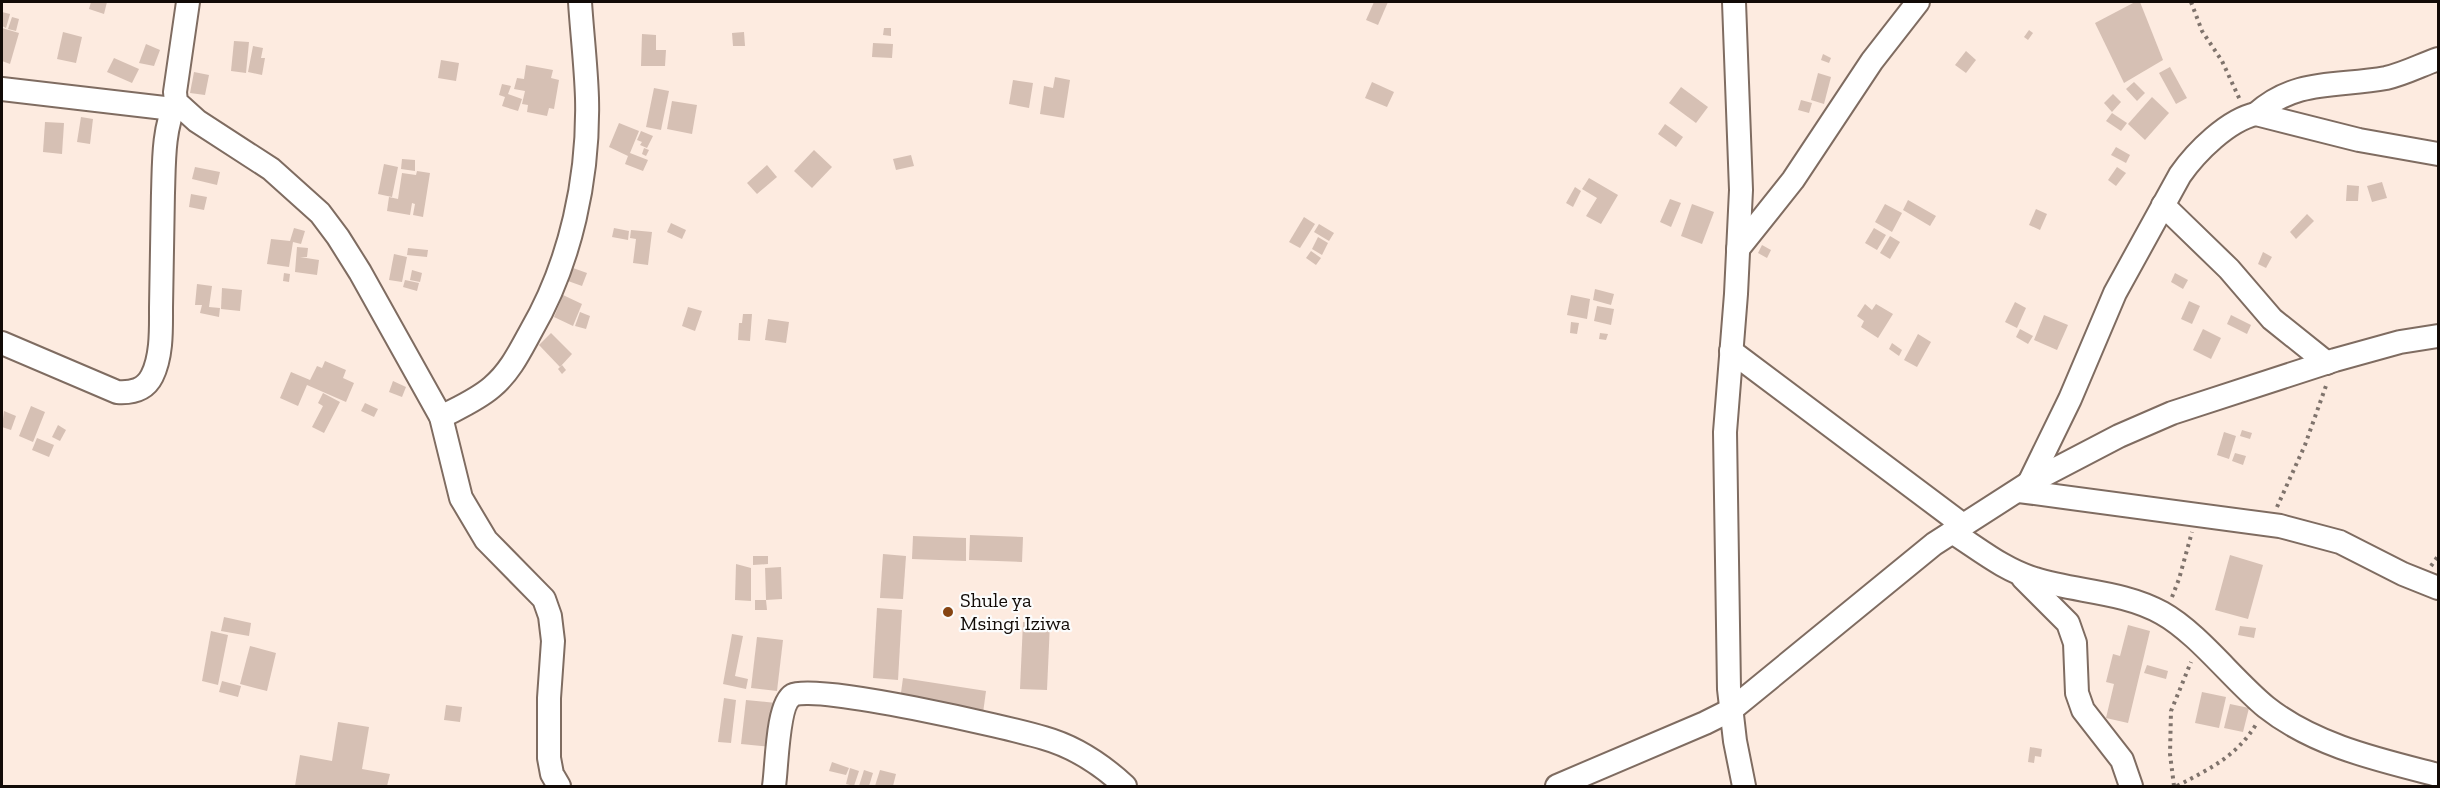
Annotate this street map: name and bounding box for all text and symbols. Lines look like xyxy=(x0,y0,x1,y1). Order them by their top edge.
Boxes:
place label: Shule ya Msingi Iziwa xyxy=(960,588,1071,635)
marker: Shule ya Msingi Iziwa xyxy=(941,605,955,619)

